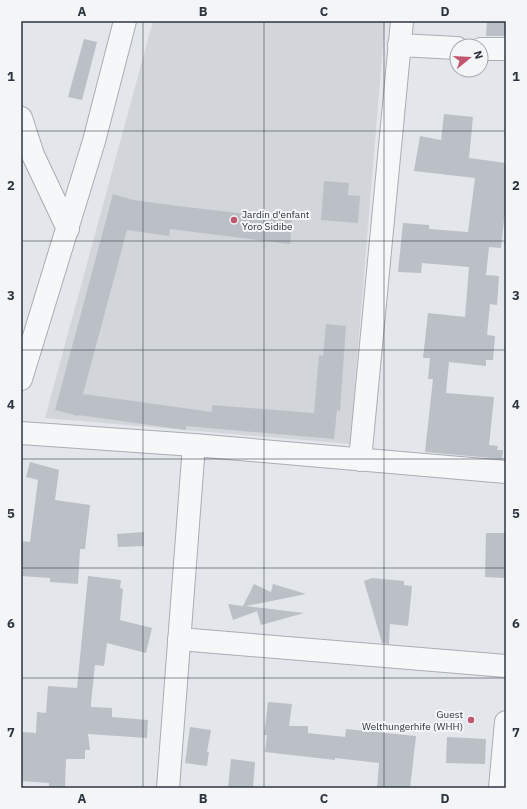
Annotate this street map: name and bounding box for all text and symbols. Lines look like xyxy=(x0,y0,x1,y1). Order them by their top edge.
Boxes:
text: A xyxy=(78,3,87,20)
text: B xyxy=(199,3,208,20)
text: C xyxy=(320,3,329,20)
text: D xyxy=(440,3,450,20)
north arrow xyxy=(449,38,489,78)
text: N xyxy=(471,49,486,61)
text: 1 xyxy=(7,68,15,85)
text: 1 xyxy=(512,68,520,85)
text: 2 xyxy=(7,177,15,194)
text: 2 xyxy=(512,177,520,194)
place label: Jardin d'enfant Yoro Sidibe xyxy=(242,208,310,233)
marker: Jardin d'enfant Yoro Sidibe xyxy=(229,215,239,225)
text: 3 xyxy=(7,287,15,304)
text: 3 xyxy=(512,287,520,304)
text: 4 xyxy=(7,396,15,413)
text: 4 xyxy=(512,396,520,413)
text: 5 xyxy=(7,505,15,522)
text: 5 xyxy=(512,505,520,522)
text: 6 xyxy=(7,615,15,632)
text: 6 xyxy=(512,615,520,632)
place label: Guest Welthungerhife (WHH) xyxy=(362,708,463,733)
marker: Guest Welthungerhife (WHH) xyxy=(466,715,476,725)
text: 7 xyxy=(7,724,15,741)
text: 7 xyxy=(512,724,520,741)
text: A xyxy=(78,790,87,807)
text: B xyxy=(199,790,208,807)
text: C xyxy=(320,790,329,807)
text: D xyxy=(440,790,450,807)

